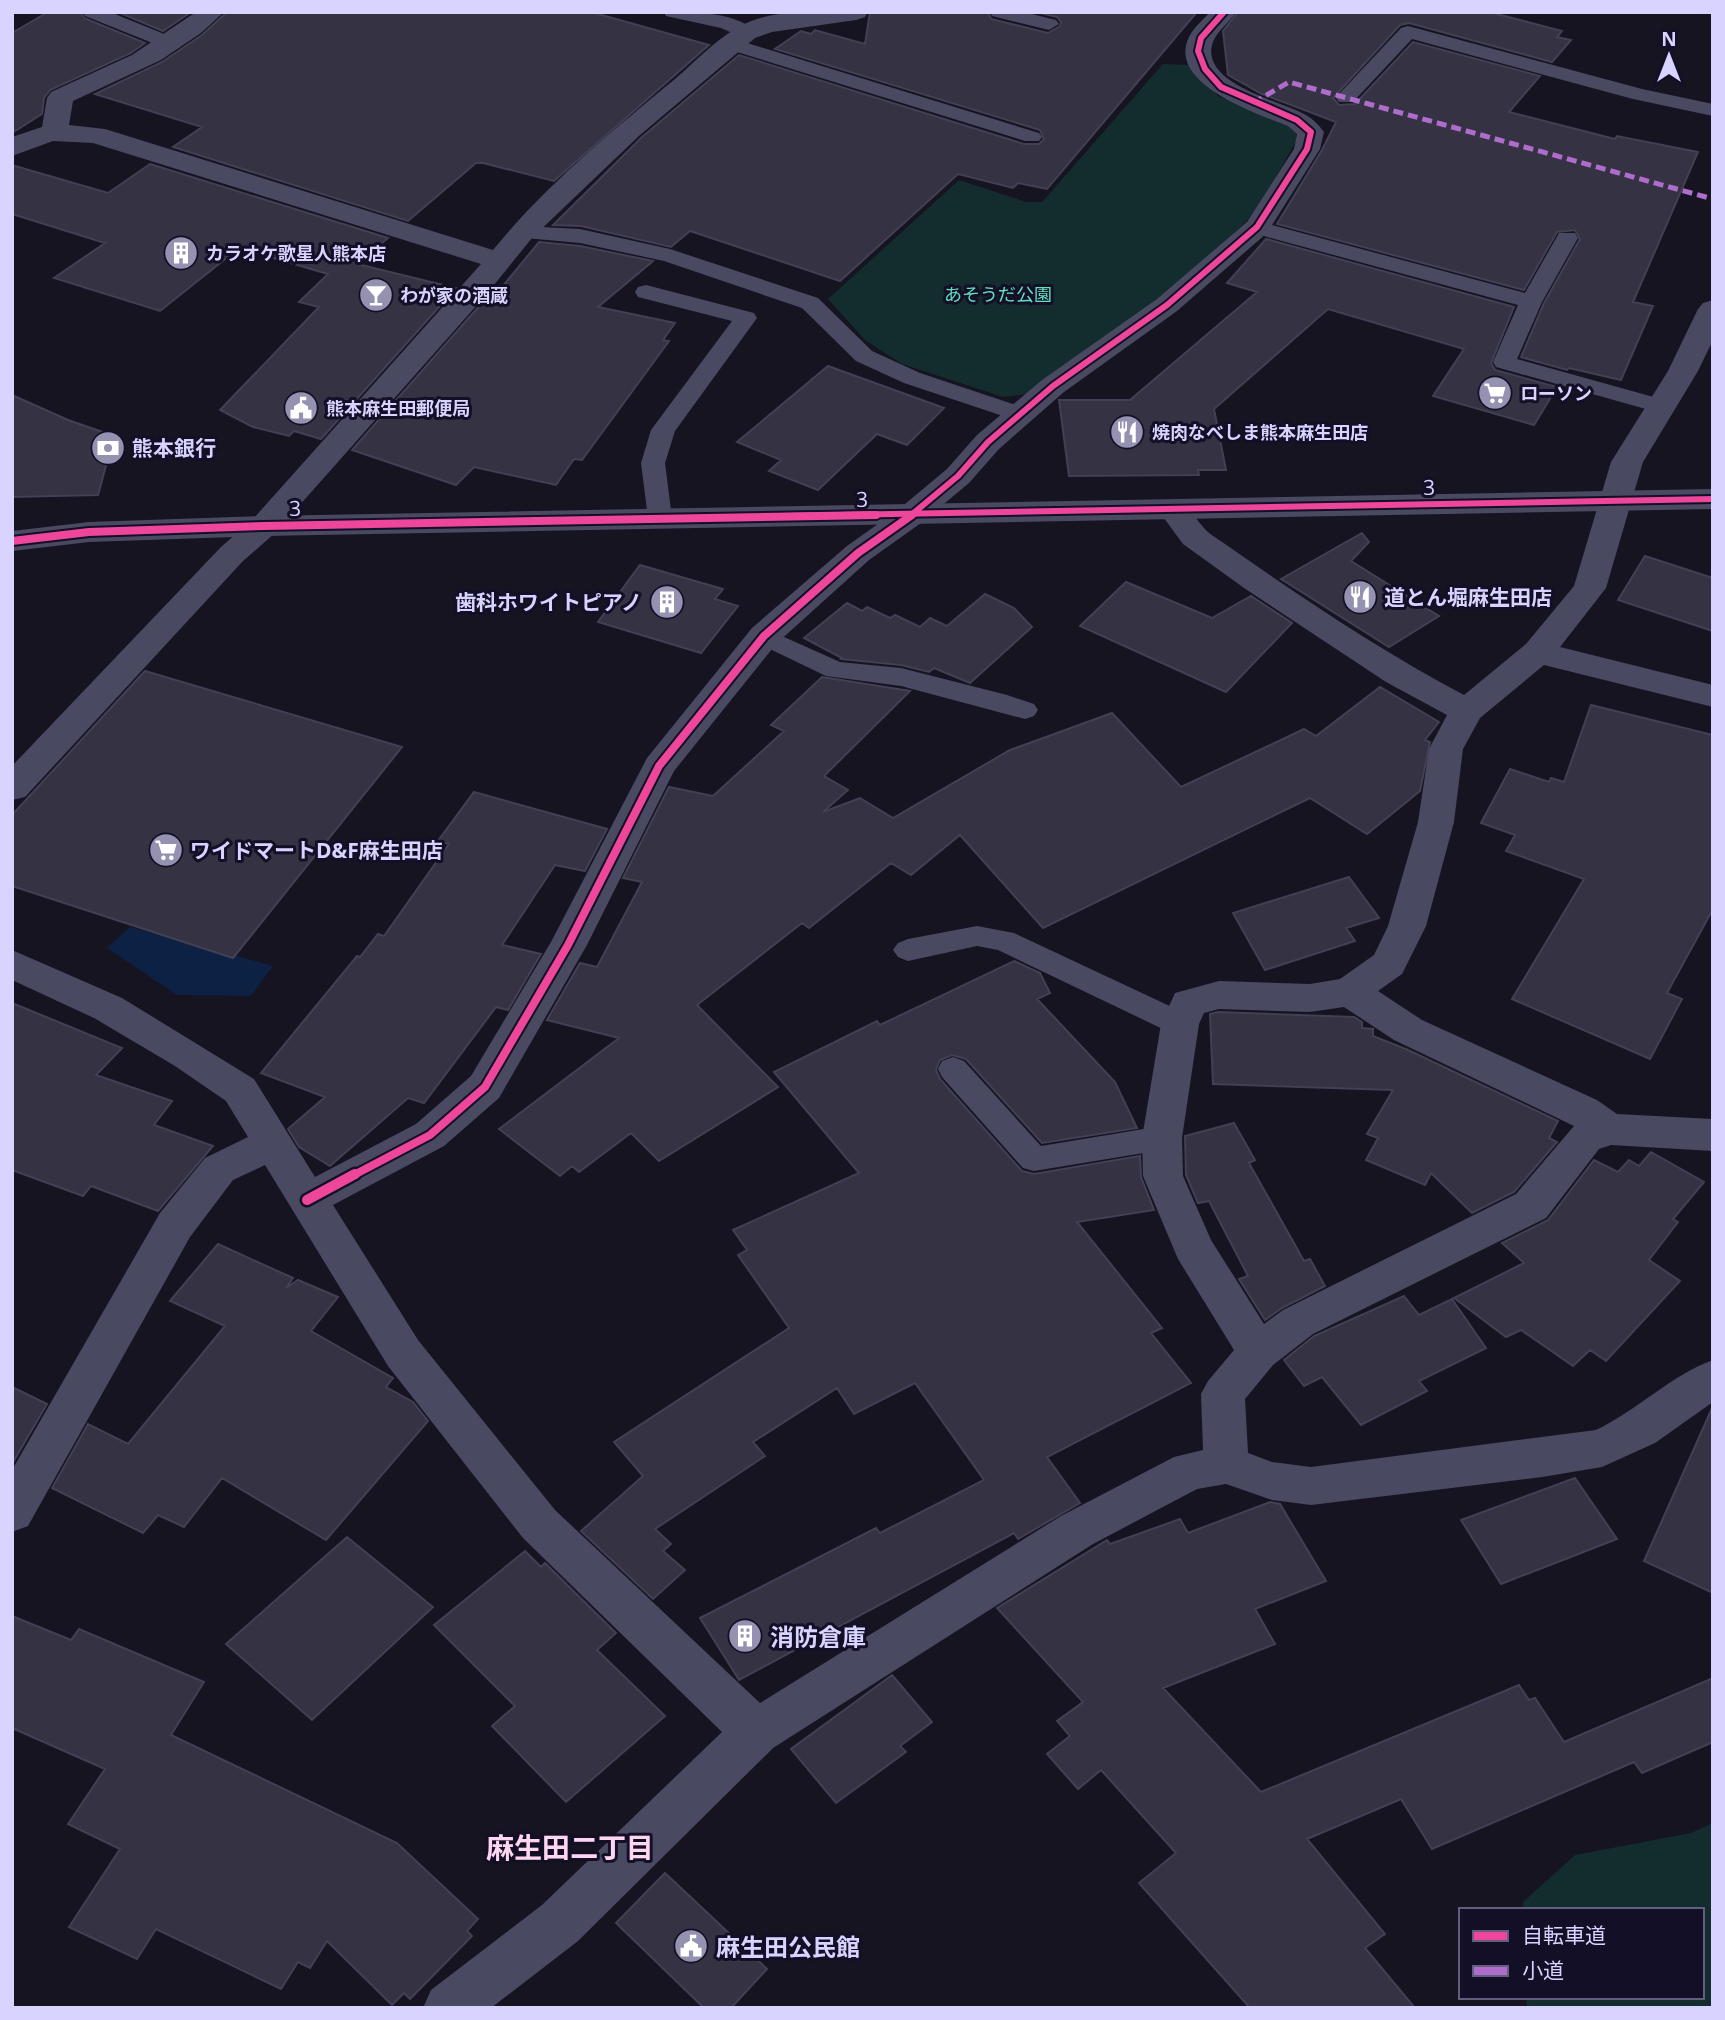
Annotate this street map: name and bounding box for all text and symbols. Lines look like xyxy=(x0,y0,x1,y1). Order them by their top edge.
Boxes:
north arrow xyxy=(1634,21,1704,91)
text: N xyxy=(1661,26,1677,52)
building icon: カラオケ歌星人熊本店 xyxy=(162,234,200,272)
place label: カラオケ歌星人熊本店 xyxy=(206,241,386,265)
bar icon: わが家の酒蔵 xyxy=(357,276,395,314)
park label: あそうだ公園 xyxy=(944,282,1052,306)
place label: わが家の酒蔵 xyxy=(400,283,508,307)
supermarket icon: ローソン xyxy=(1476,374,1514,412)
place label: ローソン xyxy=(1520,381,1592,405)
public building icon: 熊本麻生田郵便局 xyxy=(282,389,320,427)
place label: 熊本麻生田郵便局 xyxy=(326,396,470,420)
restaurant icon: 焼肉なべしま熊本麻生田店 xyxy=(1108,413,1146,451)
place label: 焼肉なべしま熊本麻生田店 xyxy=(1152,420,1368,444)
bank icon: 熊本銀行 xyxy=(89,429,127,467)
place label: 熊本銀行 xyxy=(132,434,216,462)
street label: 3 xyxy=(1423,473,1435,501)
street label: 3 xyxy=(856,485,868,513)
street label: 3 xyxy=(289,494,301,522)
restaurant icon: 道とん堀麻生田店 xyxy=(1341,578,1379,616)
building icon: 歯科ホワイトピアノ xyxy=(648,583,686,621)
place label: 道とん堀麻生田店 xyxy=(1384,583,1552,611)
place label: 歯科ホワイトピアノ xyxy=(455,588,642,616)
supermarket icon: ワイドマートD&F麻生田店 xyxy=(147,831,185,869)
place label: ワイドマートD&F麻生田店 xyxy=(190,836,443,864)
building icon: 消防倉庫 xyxy=(726,1617,764,1655)
place label: 消防倉庫 xyxy=(770,1620,866,1653)
district label: 麻生田二丁目 xyxy=(486,1828,654,1866)
legend xyxy=(1459,1908,1704,1999)
text: 自転車道 xyxy=(1522,1921,1606,1949)
public building icon: 麻生田公民館 xyxy=(672,1927,710,1965)
place label: 麻生田公民館 xyxy=(716,1930,860,1963)
text: 小道 xyxy=(1522,1956,1564,1984)

